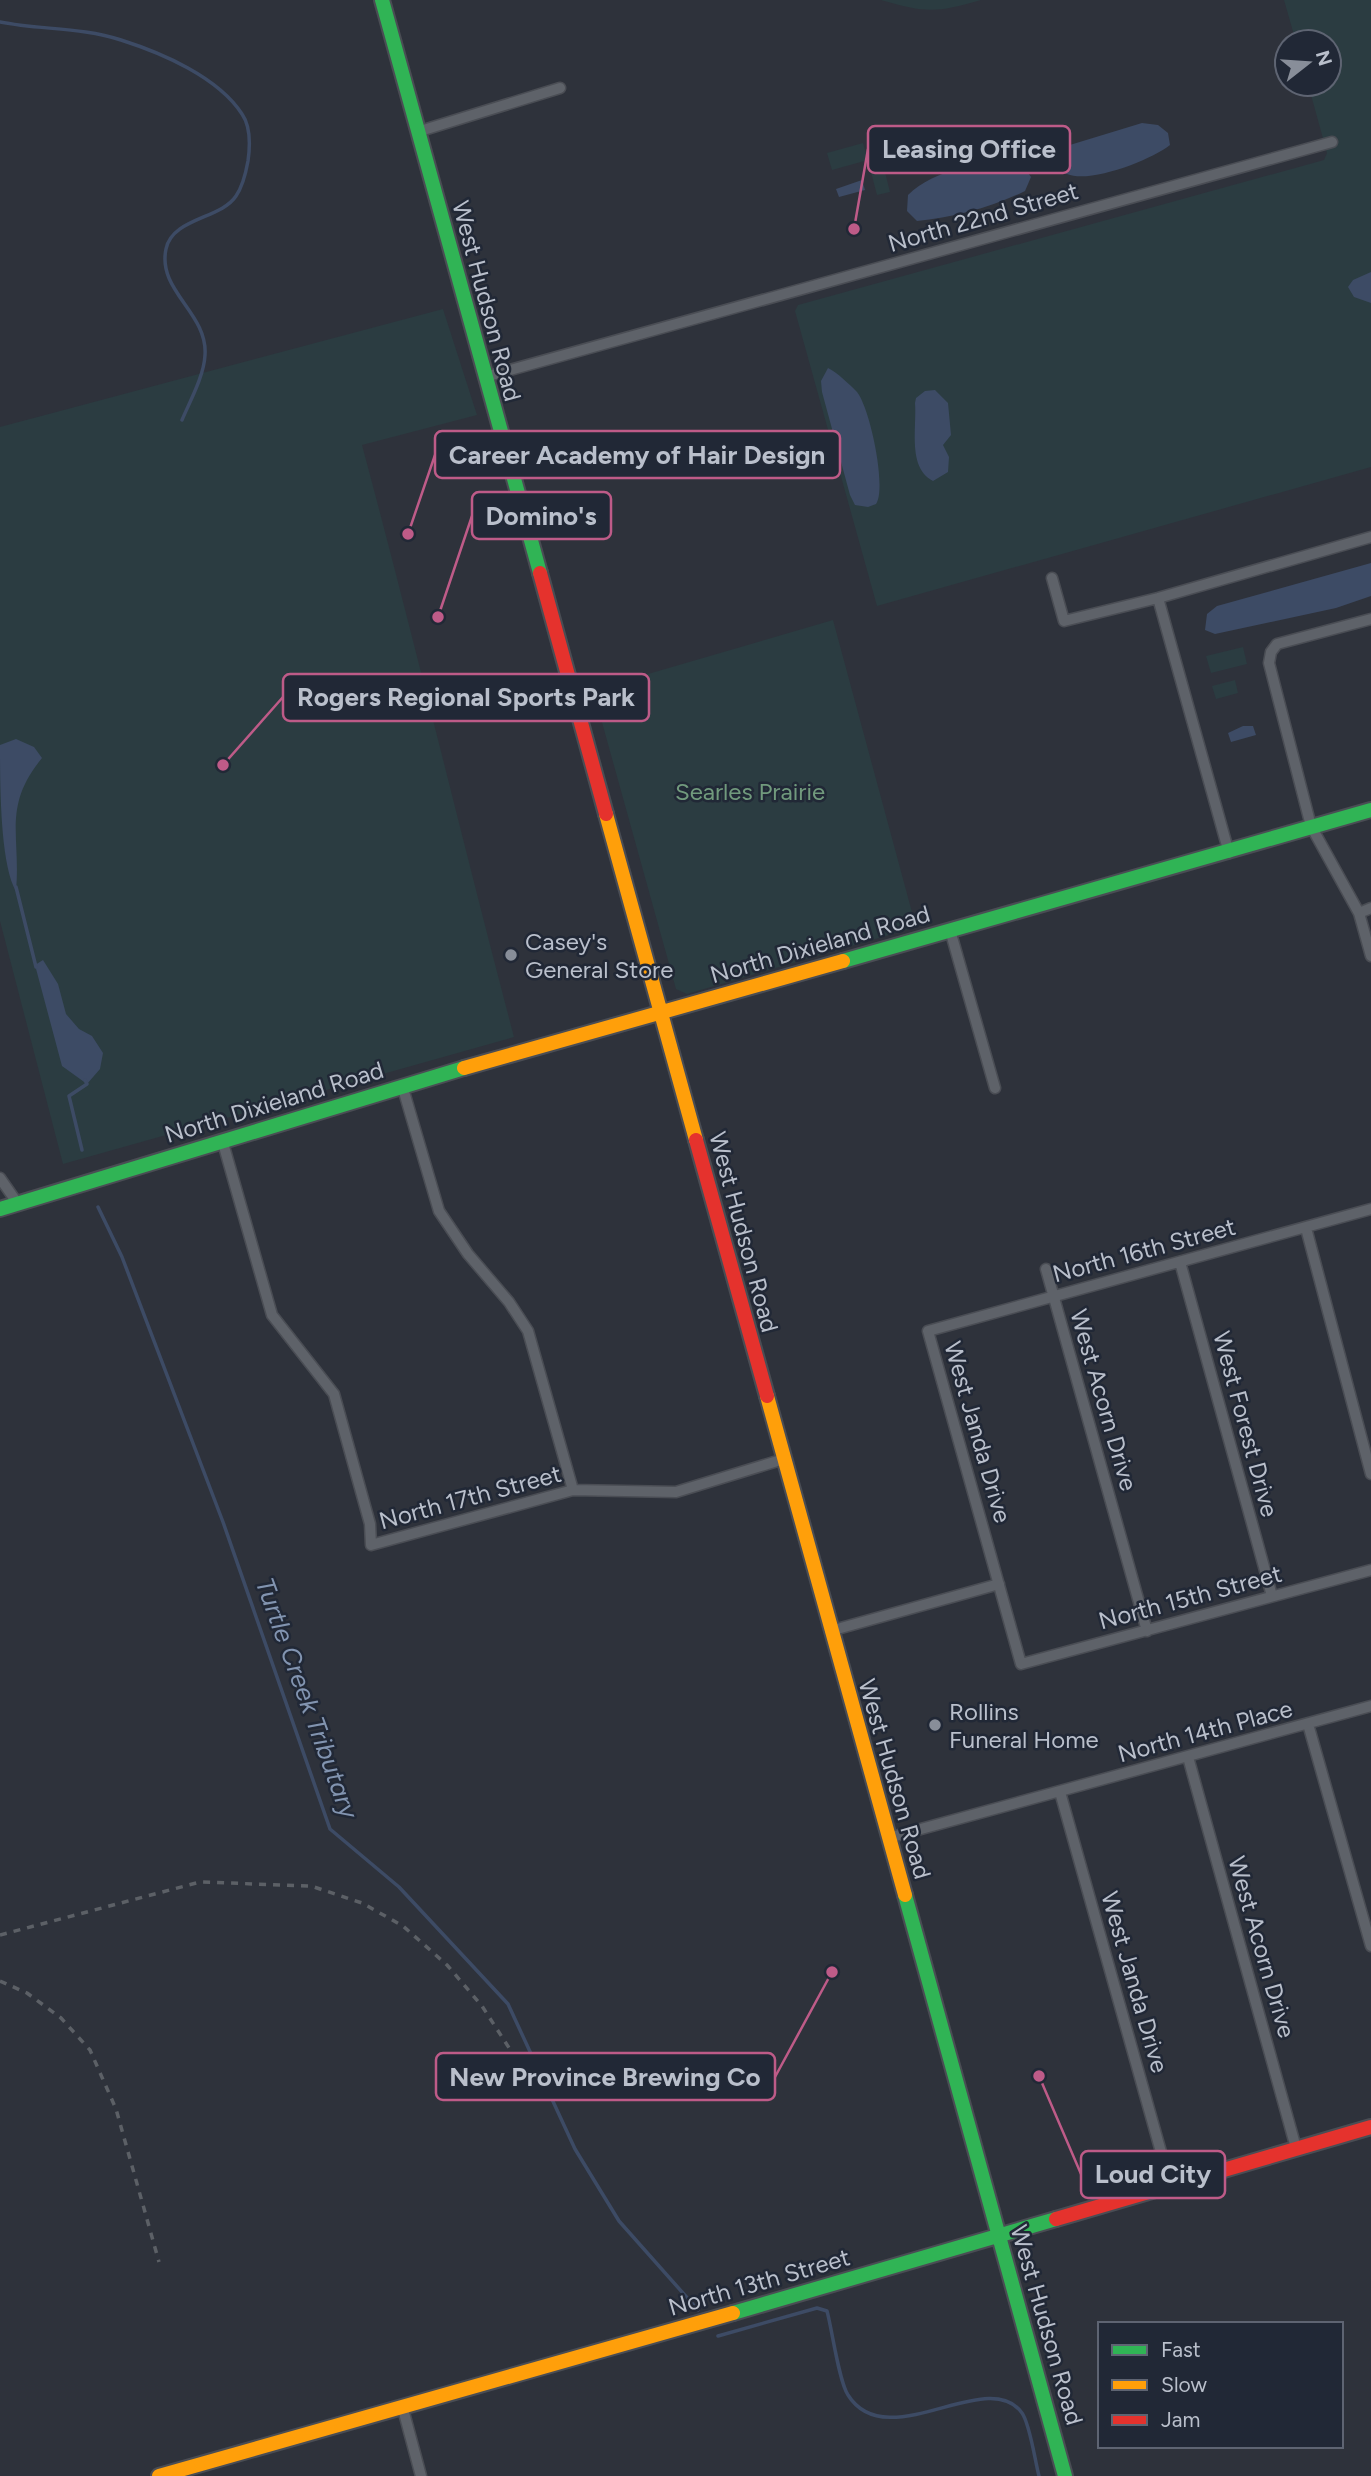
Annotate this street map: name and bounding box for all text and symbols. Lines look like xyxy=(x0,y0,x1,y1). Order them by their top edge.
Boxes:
north arrow xyxy=(1273,28,1343,98)
text: N xyxy=(1311,48,1337,69)
callout: Leasing Office xyxy=(868,126,1070,173)
text: Leasing Office xyxy=(882,133,1056,165)
street label: North 22nd Street xyxy=(885,176,1081,258)
street label: West Hudson Road xyxy=(446,198,528,404)
callout: Career Academy of Hair Design xyxy=(435,431,840,478)
text: Career Academy of Hair Design xyxy=(449,439,825,471)
callout: Domino's xyxy=(472,492,611,539)
text: Domino's xyxy=(485,500,597,532)
callout: Rogers Regional Sports Park xyxy=(283,674,649,721)
text: Rogers Regional Sports Park xyxy=(297,681,635,713)
park label: Searles Prairie xyxy=(675,777,825,806)
street label: North Dixieland Road xyxy=(707,899,933,989)
place label: Casey's General Store xyxy=(525,927,673,984)
marker: Casey's General Store xyxy=(503,947,519,963)
street label: North Dixieland Road xyxy=(161,1055,387,1149)
street label: West Hudson Road xyxy=(703,1129,785,1335)
street label: North 16th Street xyxy=(1049,1212,1239,1288)
street label: West Acorn Drive xyxy=(1064,1306,1144,1494)
street label: West Forest Drive xyxy=(1207,1328,1285,1520)
street label: West Janda Drive xyxy=(938,1338,1018,1526)
street label: North 17th Street xyxy=(376,1459,564,1535)
street label: North 15th Street xyxy=(1095,1559,1285,1635)
water label: Turtle Creek Tributary xyxy=(249,1573,366,1824)
street label: West Hudson Road xyxy=(853,1676,937,1882)
street label: North 14th Place xyxy=(1114,1694,1296,1768)
place label: Rollins Funeral Home xyxy=(949,1697,1099,1754)
marker: Rollins Funeral Home xyxy=(927,1717,943,1733)
street label: West Acorn Drive xyxy=(1222,1853,1302,2041)
street label: West Janda Drive xyxy=(1095,1888,1175,2076)
callout: New Province Brewing Co xyxy=(436,2053,775,2100)
text: New Province Brewing Co xyxy=(449,2061,761,2093)
callout: Loud City xyxy=(1081,2151,1225,2198)
text: Loud City xyxy=(1095,2158,1211,2190)
street label: West Hudson Road xyxy=(1005,2222,1089,2428)
street label: North 13th Street xyxy=(665,2242,853,2322)
legend xyxy=(1098,2322,1343,2448)
text: Fast xyxy=(1161,2337,1201,2362)
text: Slow xyxy=(1161,2372,1207,2397)
text: Jam xyxy=(1161,2407,1200,2432)

